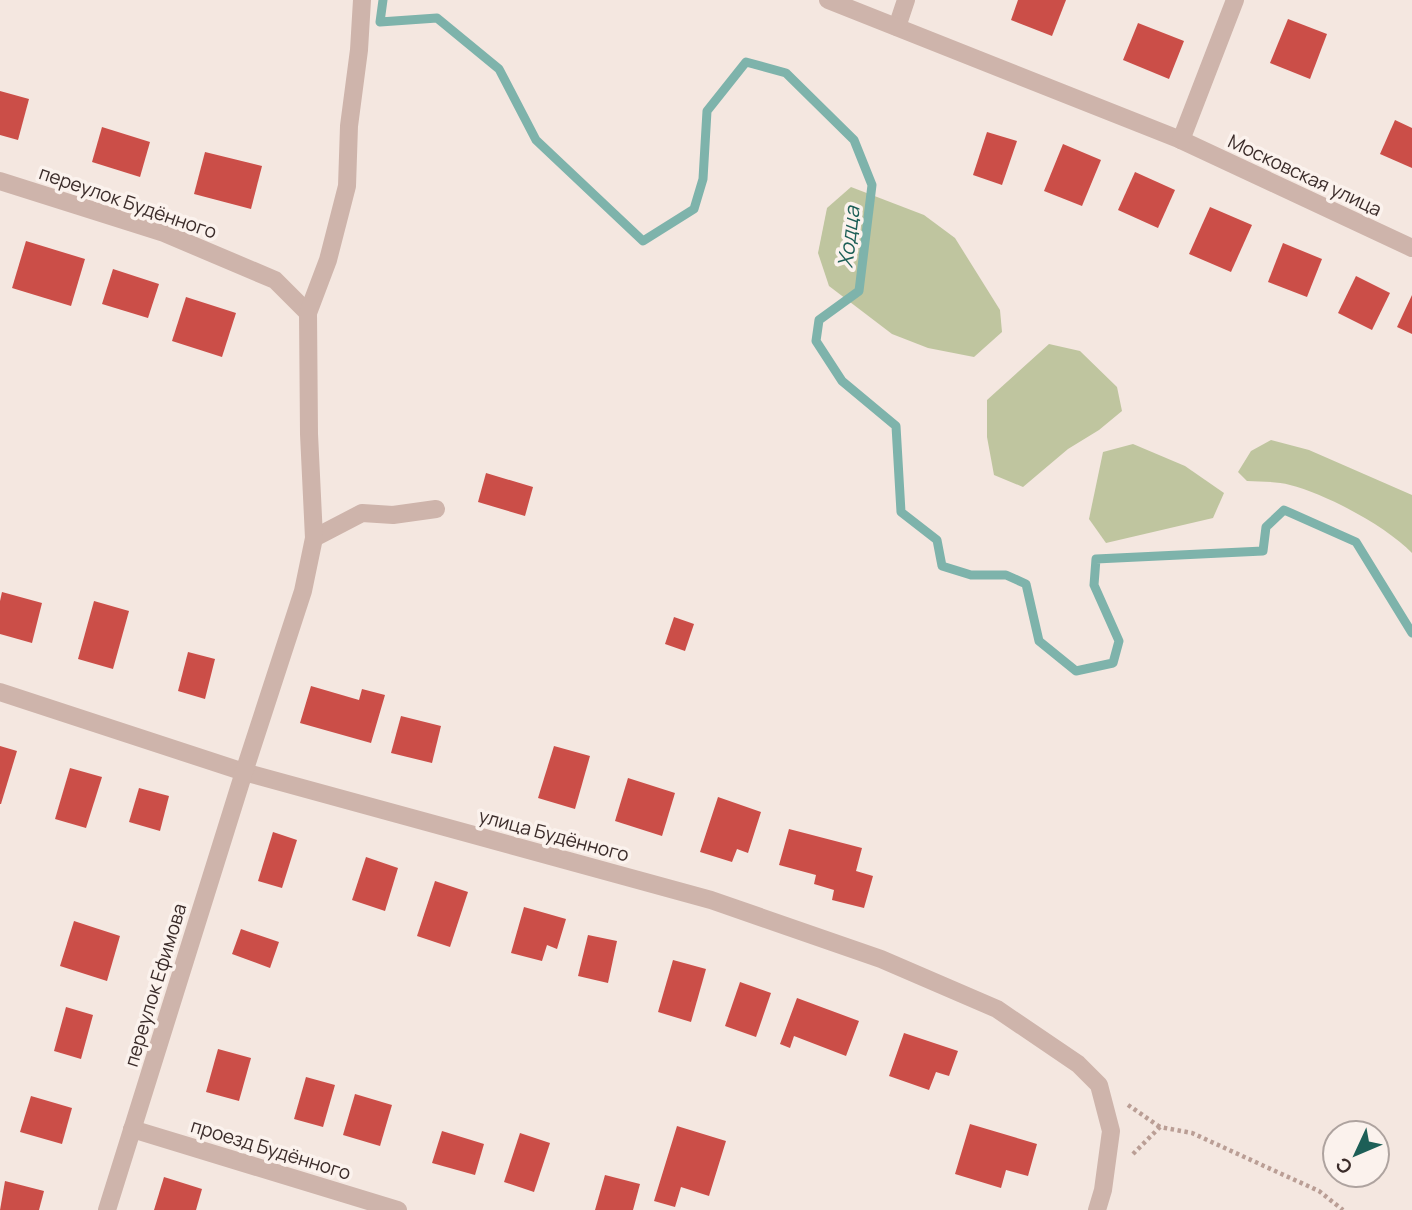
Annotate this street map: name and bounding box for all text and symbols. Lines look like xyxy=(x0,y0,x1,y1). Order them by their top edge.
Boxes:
street label: Московская улица xyxy=(1224,128,1386,222)
street label: переулок Будённого xyxy=(36,159,220,245)
water label: Ходца xyxy=(830,203,866,269)
street label: улица Будённого xyxy=(476,802,632,868)
street label: переулок Ефимова xyxy=(118,900,192,1070)
street label: проезд Будённого xyxy=(188,1112,354,1186)
north arrow xyxy=(1321,1119,1391,1189)
text: С xyxy=(1330,1152,1358,1180)

